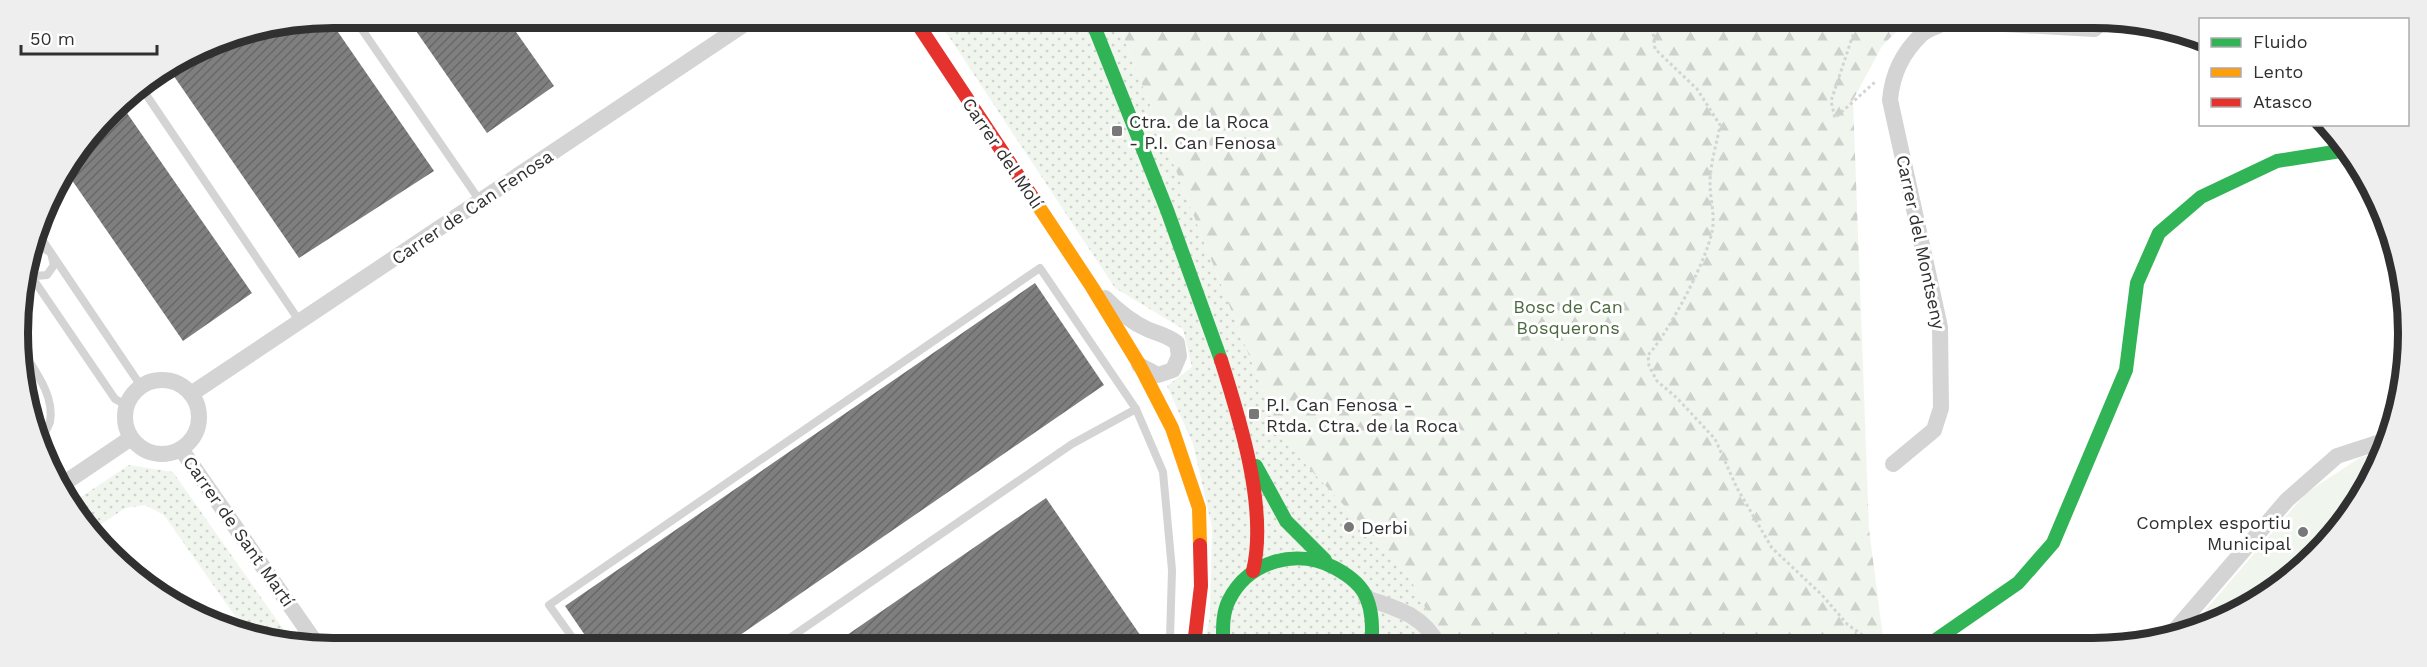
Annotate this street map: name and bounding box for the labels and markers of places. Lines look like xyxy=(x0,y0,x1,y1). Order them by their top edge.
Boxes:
place label: Ctra. de la Roca - P.I. Can Fenosa xyxy=(1129,111,1276,153)
marker: Ctra. de la Roca - P.I. Can Fenosa xyxy=(1110,124,1124,138)
place label: P.I. Can Fenosa - Rtda. Ctra. de la Roca xyxy=(1266,394,1458,436)
marker: P.I. Can Fenosa - Rtda. Ctra. de la Roca xyxy=(1247,407,1261,421)
place label: Complex esportiu Municipal xyxy=(2136,512,2291,554)
place label: Derbi xyxy=(1361,517,1408,538)
marker: Derbi xyxy=(1342,520,1356,534)
marker: Complex esportiu Municipal xyxy=(2296,525,2310,539)

